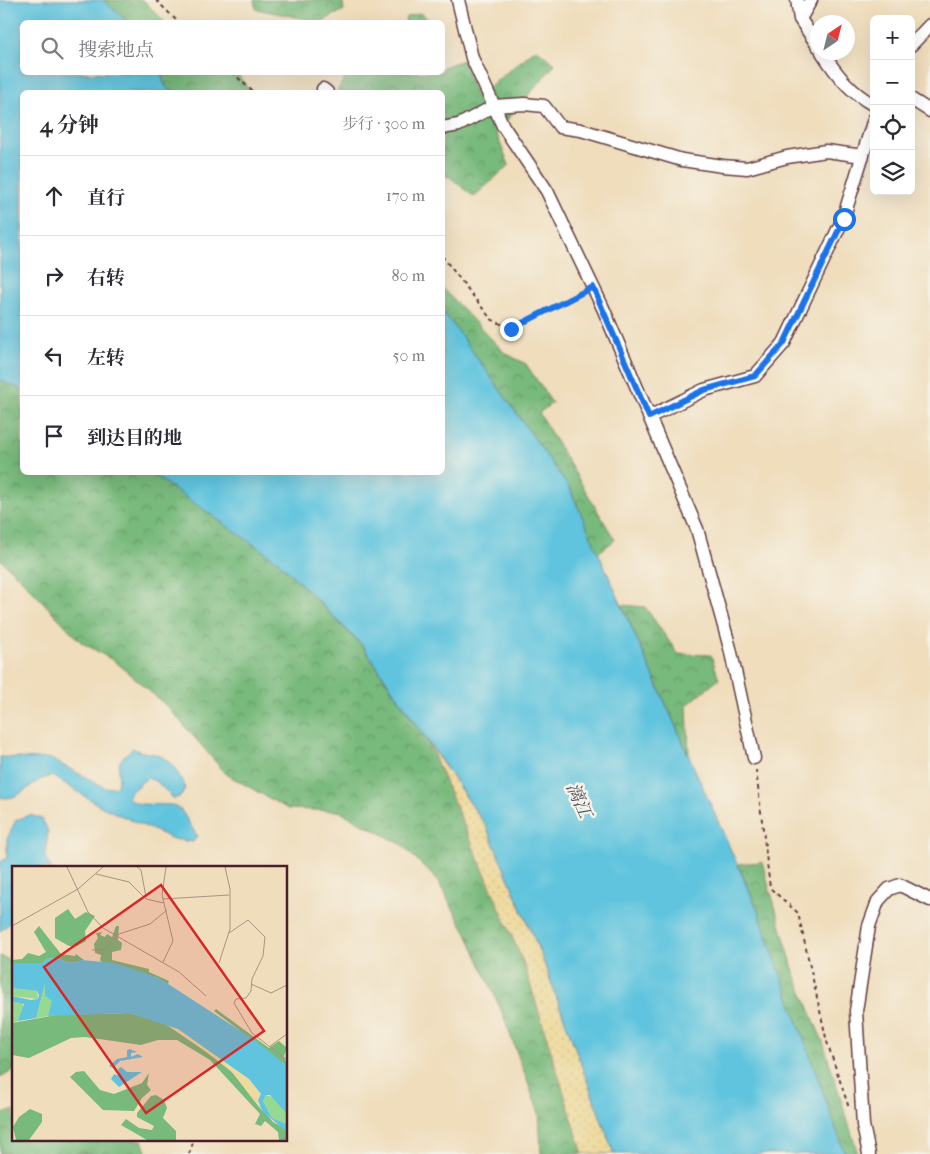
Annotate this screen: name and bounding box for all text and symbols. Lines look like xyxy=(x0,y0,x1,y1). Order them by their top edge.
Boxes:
north arrow xyxy=(810,15,855,60)
map controls xyxy=(870,15,915,195)
button: + xyxy=(870,15,915,60)
search box xyxy=(20,20,445,75)
icon: search xyxy=(38,34,66,62)
text: 搜索地点 xyxy=(78,39,154,61)
button: − xyxy=(870,60,915,105)
button: locate xyxy=(870,105,915,150)
text: 4 分钟 xyxy=(40,113,99,137)
text: 步行 · 300 m xyxy=(342,114,425,133)
button: layers xyxy=(870,150,915,195)
icon: ahead xyxy=(40,182,68,210)
text: 170 m xyxy=(386,186,425,205)
text: 直行 xyxy=(87,187,125,209)
route start xyxy=(833,208,856,231)
icon: right xyxy=(40,262,68,290)
text: 80 m xyxy=(391,266,425,285)
text: 右转 xyxy=(87,267,125,289)
route end xyxy=(500,318,523,341)
icon: left xyxy=(40,342,68,370)
text: 50 m xyxy=(393,346,425,365)
text: 左转 xyxy=(87,347,125,369)
icon: arrive xyxy=(40,422,68,450)
text: 到达目的地 xyxy=(87,427,182,449)
water label: 漓江 xyxy=(562,779,597,824)
inset map xyxy=(12,866,288,1142)

